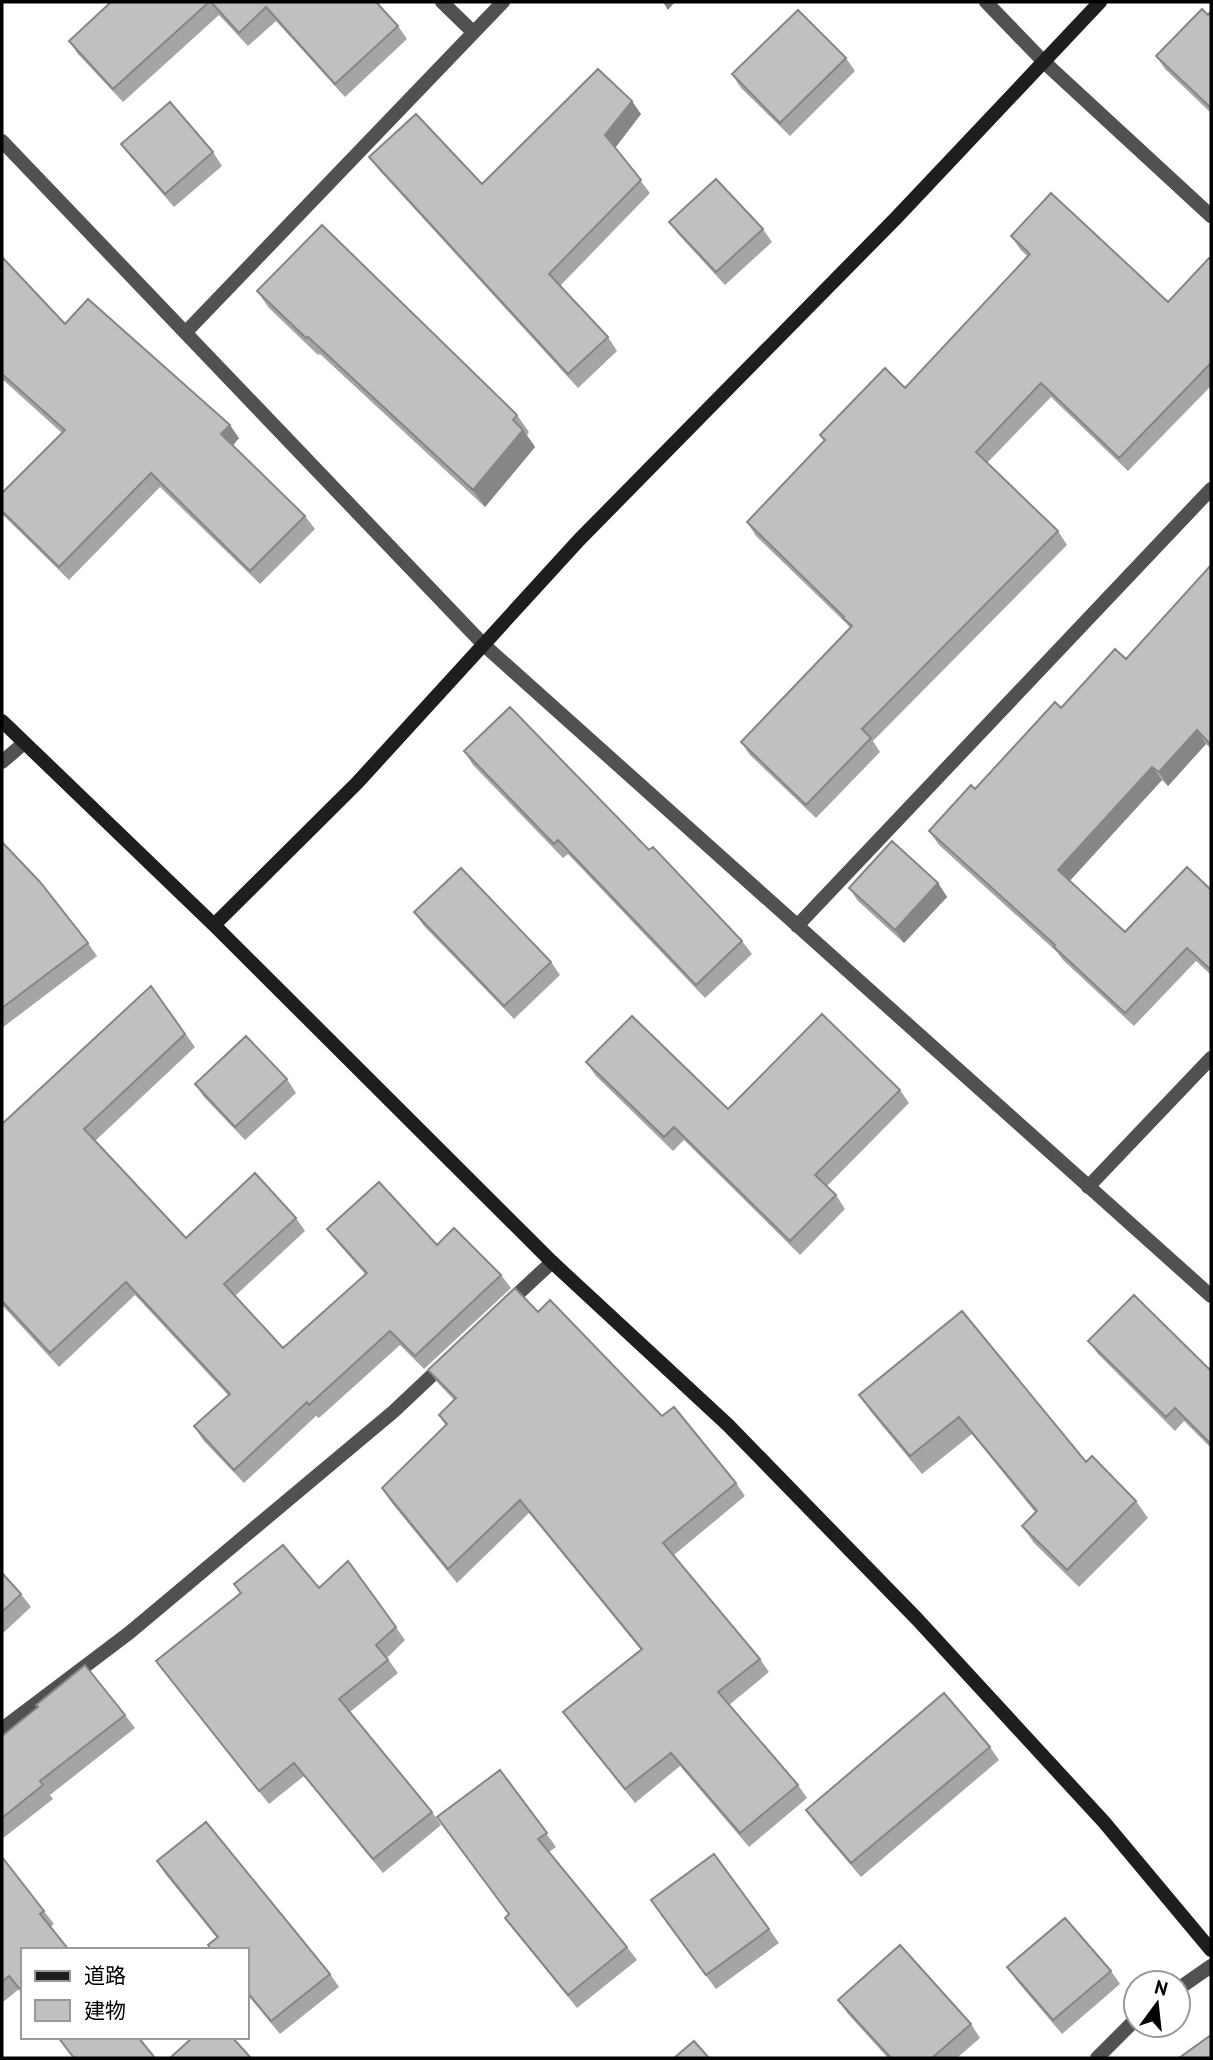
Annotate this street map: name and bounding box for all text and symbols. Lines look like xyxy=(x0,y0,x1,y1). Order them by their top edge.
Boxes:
legend xyxy=(21,1948,248,2039)
text: 道路 xyxy=(84,1962,126,1989)
north arrow xyxy=(1122,1969,1192,2039)
text: N xyxy=(1152,1974,1171,2001)
text: 建物 xyxy=(84,1997,126,2024)

